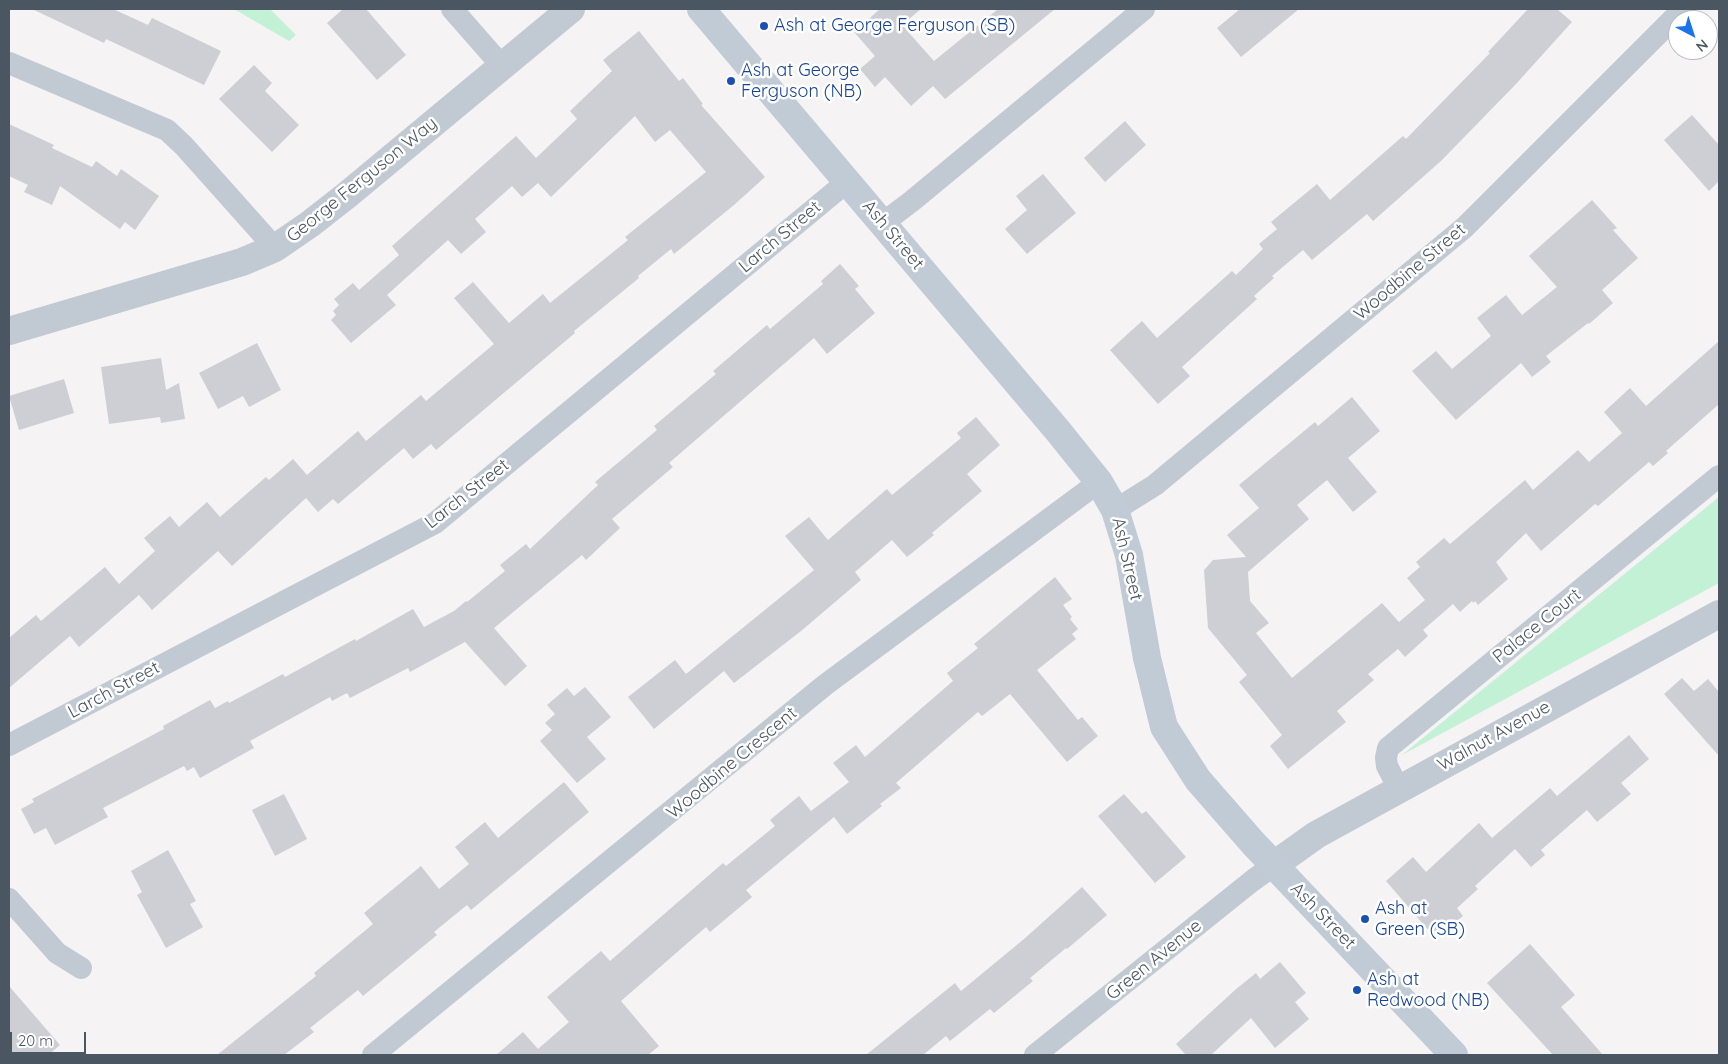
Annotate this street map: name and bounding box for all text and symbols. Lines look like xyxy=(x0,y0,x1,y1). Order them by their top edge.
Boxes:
north arrow xyxy=(1668,10,1718,60)
place label: Ash at George Ferguson (SB) xyxy=(774,15,1015,37)
marker: Ash at George Ferguson (SB) xyxy=(758,20,770,32)
text: N xyxy=(1692,36,1712,56)
place label: Ash at George Ferguson (NB) xyxy=(741,60,862,102)
marker: Ash at George Ferguson (NB) xyxy=(725,75,737,87)
street label: George Ferguson Way xyxy=(282,113,442,247)
street label: Larch Street xyxy=(734,196,826,278)
street label: Ash Street xyxy=(858,196,928,274)
street label: Woodbine Street xyxy=(1350,219,1470,325)
street label: Larch Street xyxy=(421,454,513,534)
street label: Ash Street xyxy=(1107,515,1147,603)
street label: Palace Court xyxy=(1489,584,1585,668)
street label: Larch Street xyxy=(64,657,164,723)
street label: Walnut Avenue xyxy=(1434,696,1554,776)
street label: Woodbine Crescent xyxy=(663,702,801,824)
street label: Ash Street xyxy=(1286,878,1360,954)
place label: Ash at Green (SB) xyxy=(1375,898,1465,941)
marker: Ash at Green (SB) xyxy=(1359,913,1371,925)
street label: Green Avenue xyxy=(1102,915,1206,1005)
place label: Ash at Redwood (NB) xyxy=(1367,969,1489,1012)
marker: Ash at Redwood (NB) xyxy=(1351,984,1363,996)
scale bar xyxy=(12,1022,89,1054)
text: 20 m xyxy=(18,1031,53,1050)

